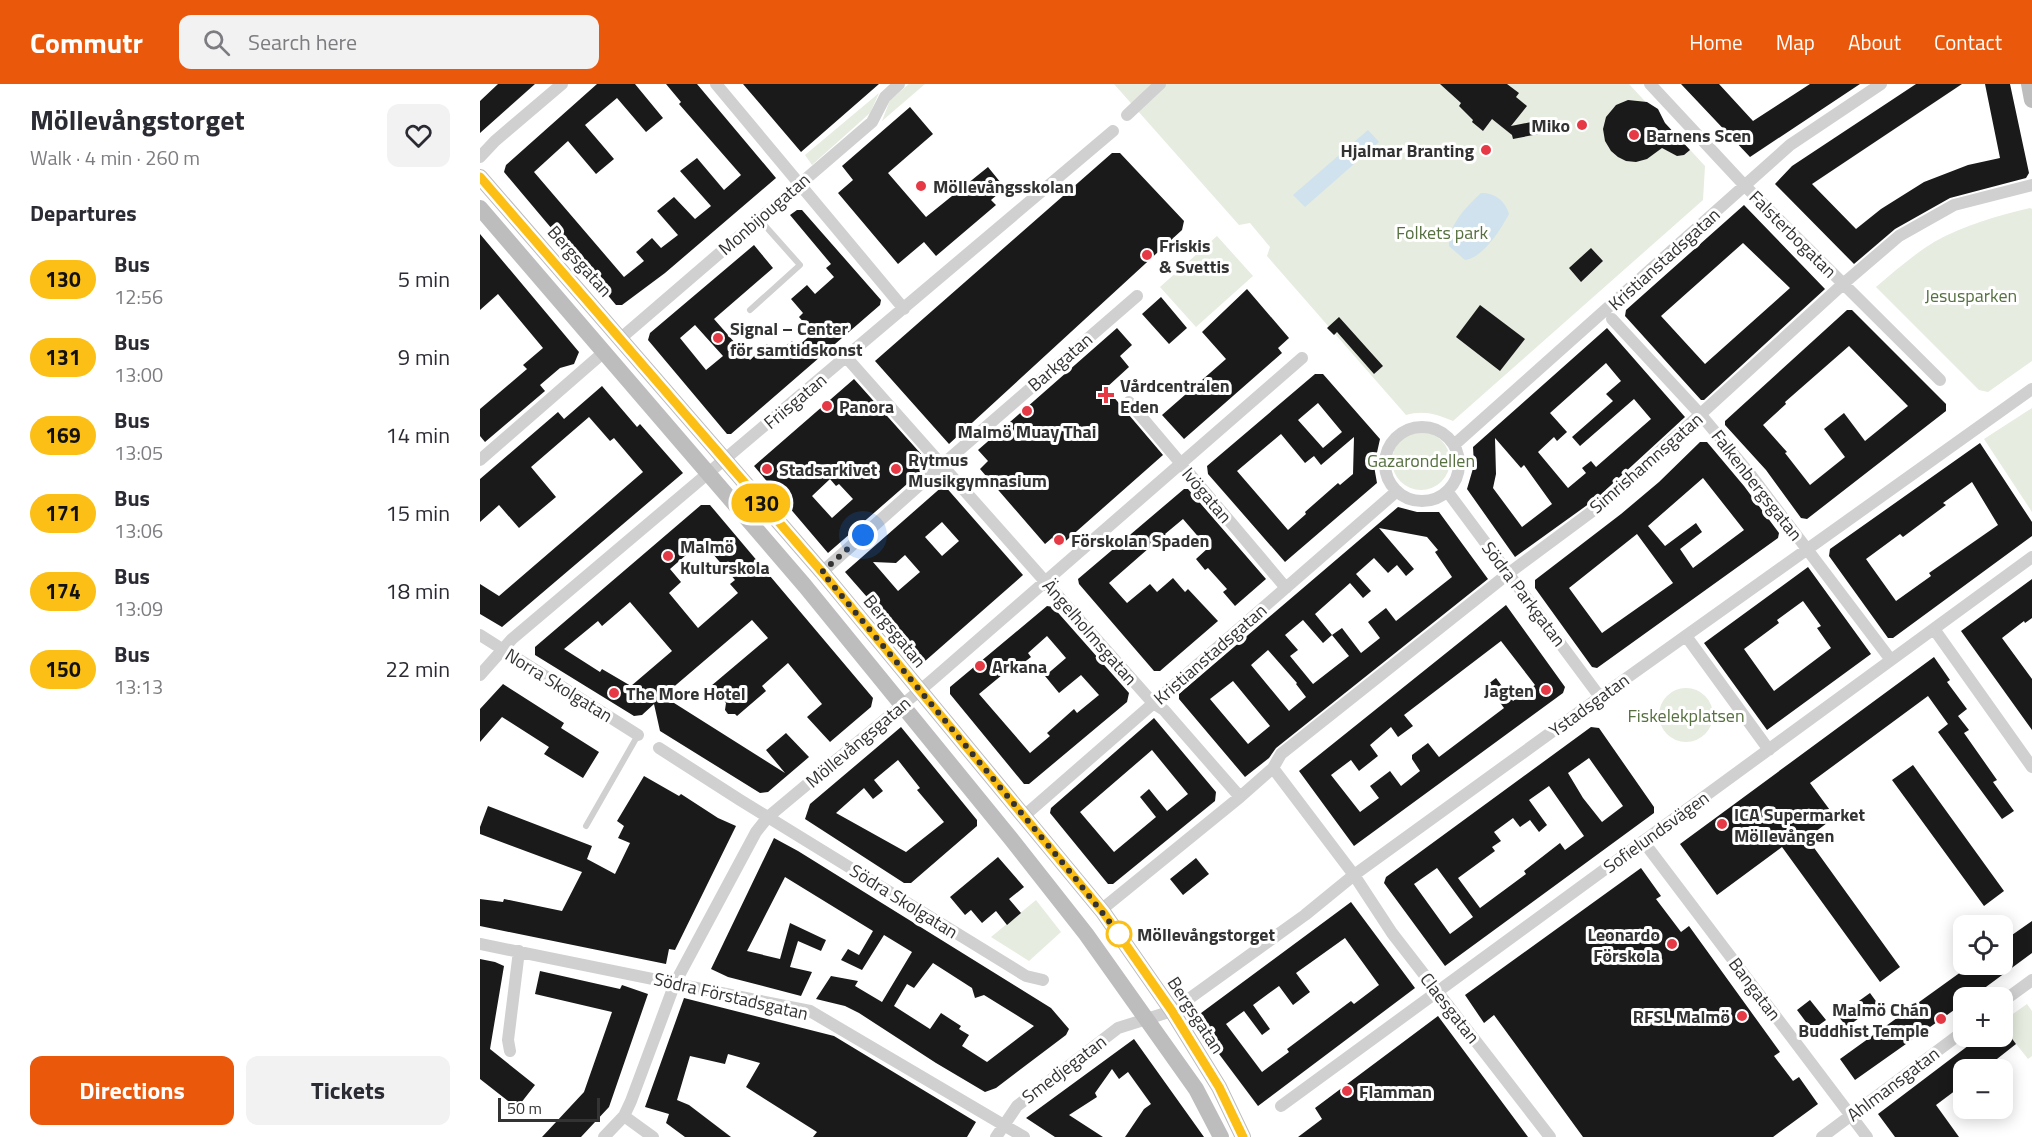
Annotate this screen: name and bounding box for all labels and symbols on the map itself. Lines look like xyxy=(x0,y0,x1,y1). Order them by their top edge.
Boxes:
place label: Miko xyxy=(1531,112,1570,139)
marker: Miko xyxy=(1575,118,1589,132)
place label: Barnens Scen xyxy=(1646,122,1751,149)
marker: Barnens Scen xyxy=(1627,128,1641,142)
place label: Hjalmar Branting xyxy=(1341,137,1474,164)
marker: Hjalmar Branting xyxy=(1479,143,1493,157)
street label: Monbijougatan xyxy=(712,166,816,262)
place label: Möllevångsskolan xyxy=(933,173,1074,200)
marker: Möllevångsskolan xyxy=(914,179,928,193)
street label: Falsterbogatan xyxy=(1743,184,1843,284)
street label: Kristianstadsgatan xyxy=(1602,201,1726,317)
street label: Bergsgatan xyxy=(541,219,619,303)
park label: Folkets park xyxy=(1396,219,1488,246)
place label: Friskis & Svettis xyxy=(1159,232,1230,280)
marker: Friskis & Svettis xyxy=(1140,248,1154,262)
park label: Jesusparken xyxy=(1925,282,2017,309)
place label: Signal – Center för samtidskonst xyxy=(730,315,863,363)
street label: Barkgatan xyxy=(1022,326,1098,398)
marker: Signal – Center för samtidskonst xyxy=(711,331,725,345)
street label: Friisgatan xyxy=(758,367,832,435)
place label: Vårdcentralen Eden xyxy=(1120,372,1230,420)
marker: Vårdcentralen Eden xyxy=(1097,386,1115,404)
place label: Panora xyxy=(839,393,894,420)
marker: Panora xyxy=(820,399,834,413)
marker: Malmö Muay Thai xyxy=(1020,404,1034,418)
street label: Simrishamnsgatan xyxy=(1583,406,1709,520)
place label: Malmö Muay Thai xyxy=(958,418,1096,445)
street label: Falkenbergsgatan xyxy=(1705,424,1809,546)
place label: Rytmus Musikgymnasium xyxy=(908,446,1047,494)
park label: Gazarondellen xyxy=(1367,447,1475,474)
place label: Stadsarkivet xyxy=(779,456,878,483)
street label: Ivögatan xyxy=(1176,461,1238,529)
marker: Stadsarkivet xyxy=(760,462,774,476)
marker: Rytmus Musikgymnasium xyxy=(889,462,903,476)
line badge: 130 xyxy=(726,484,796,522)
your location xyxy=(848,520,878,550)
place label: Förskolan Spaden xyxy=(1071,527,1209,554)
place label: Malmö Kulturskola xyxy=(680,533,770,581)
marker: Förskolan Spaden xyxy=(1052,533,1066,547)
street label: Södra Parkgatan xyxy=(1475,536,1573,652)
marker: Malmö Kulturskola xyxy=(661,549,675,563)
street label: Ängelholmsgatan xyxy=(1036,573,1144,691)
street label: Bergsgatan xyxy=(857,589,933,673)
street label: Kristianstadsgatan xyxy=(1147,597,1273,711)
street label: Norra Skolgatan xyxy=(500,641,618,729)
place label: Arkana xyxy=(992,653,1047,680)
marker: Arkana xyxy=(973,659,987,673)
street label: Ystadsgatan xyxy=(1543,667,1635,743)
place label: Jagten xyxy=(1484,677,1534,704)
place label: The More Hotel xyxy=(626,680,746,707)
marker: Jagten xyxy=(1539,683,1553,697)
marker: The More Hotel xyxy=(607,686,621,700)
street label: Möllevångsgatan xyxy=(800,690,916,794)
park label: Fiskelekplatsen xyxy=(1627,702,1745,729)
street label: Sofielundsvägen xyxy=(1598,784,1714,880)
place label: ICA Supermarket Möllevången xyxy=(1734,801,1865,849)
marker: ICA Supermarket Möllevången xyxy=(1715,817,1729,831)
street label: Södra Skolgatan xyxy=(845,857,963,945)
marker: Möllevångstorget xyxy=(1106,921,1132,947)
place label: Möllevångstorget xyxy=(1137,921,1275,948)
place label: Leonardo Förskola xyxy=(1587,921,1660,969)
marker: Leonardo Förskola xyxy=(1665,937,1679,951)
street label: Bangatan xyxy=(1722,952,1788,1026)
street label: Södra Förstadsgatan xyxy=(651,965,811,1027)
street label: Claesgatan xyxy=(1414,967,1486,1049)
street label: Bergsgatan xyxy=(1161,971,1231,1059)
place label: Malmö Chán Buddhist Temple xyxy=(1798,996,1929,1044)
place label: RFSL Malmö xyxy=(1633,1003,1730,1030)
marker: RFSL Malmö xyxy=(1735,1009,1749,1023)
marker: Malmö Chán Buddhist Temple xyxy=(1934,1012,1948,1026)
street label: Smedjegatan xyxy=(1016,1028,1112,1110)
street label: Ahlmansgatan xyxy=(1841,1040,1945,1128)
place label: Flamman xyxy=(1359,1078,1432,1105)
marker: Flamman xyxy=(1340,1084,1354,1098)
scale bar xyxy=(498,1095,600,1122)

